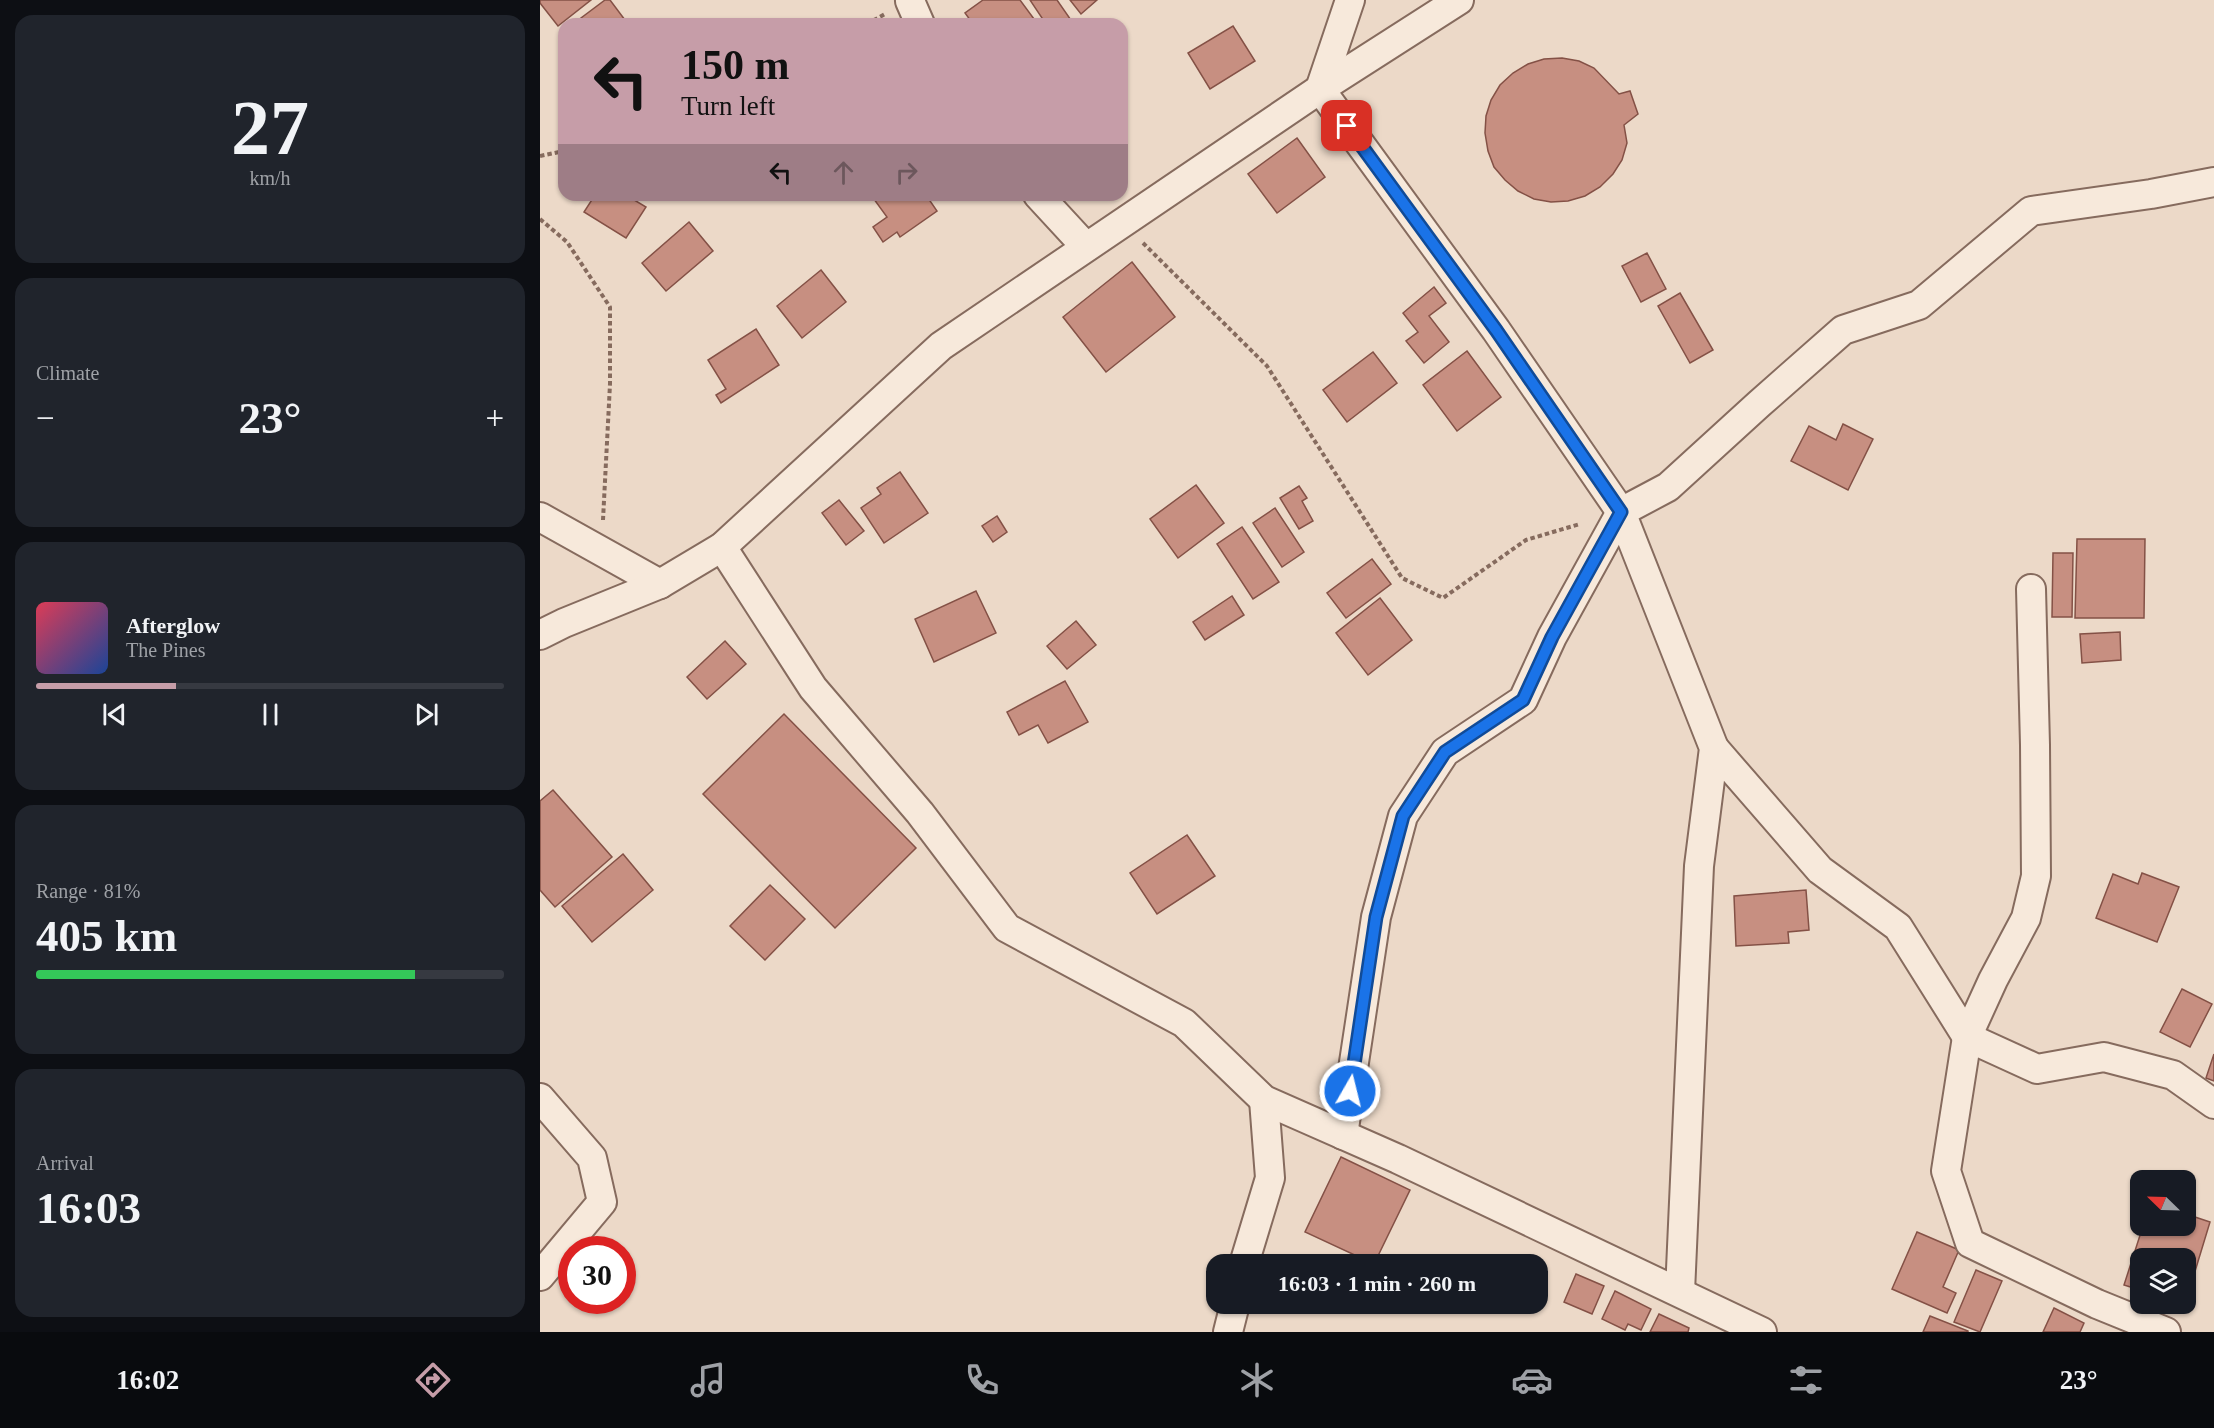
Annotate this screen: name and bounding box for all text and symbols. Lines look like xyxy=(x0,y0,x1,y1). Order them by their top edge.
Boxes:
icon: left xyxy=(582,42,660,120)
text: 150 m xyxy=(681,42,790,88)
text: 27 xyxy=(231,84,309,171)
text: Turn left xyxy=(681,91,775,121)
pin xyxy=(1321,100,1372,151)
icon: arrive xyxy=(1330,109,1363,142)
icon: left xyxy=(764,156,797,189)
icon: ahead xyxy=(827,156,860,189)
icon: right xyxy=(890,156,923,189)
text: km/h xyxy=(249,167,291,189)
text: Climate xyxy=(36,362,99,384)
text: 23° xyxy=(239,393,302,443)
text: − xyxy=(36,400,55,436)
text: + xyxy=(485,400,504,436)
text: Afterglow xyxy=(126,613,220,638)
text: The Pines xyxy=(126,639,205,661)
icon: previous xyxy=(98,698,131,731)
icon: pause xyxy=(254,698,287,731)
icon: next xyxy=(410,698,443,731)
text: Range · 81% xyxy=(36,880,140,902)
text: 405 km xyxy=(36,911,177,961)
position arrow xyxy=(1318,1059,1382,1123)
text: Arrival xyxy=(36,1152,94,1174)
north arrow xyxy=(2130,1170,2196,1236)
map controls xyxy=(2130,1170,2196,1314)
text: 16:03 xyxy=(36,1183,141,1233)
speed limit sign: 30 xyxy=(558,1236,636,1314)
button: layers xyxy=(2130,1248,2196,1314)
text: 16:03 · 1 min · 260 m xyxy=(1278,1271,1476,1296)
icon: directions xyxy=(412,1359,454,1401)
icon: music xyxy=(687,1359,729,1401)
icon: phone xyxy=(961,1359,1003,1401)
icon: climate xyxy=(1236,1359,1278,1401)
icon: car xyxy=(1511,1359,1553,1401)
icon: filters xyxy=(1785,1359,1827,1401)
text: 16:02 xyxy=(116,1365,179,1395)
text: 23° xyxy=(2060,1365,2098,1395)

